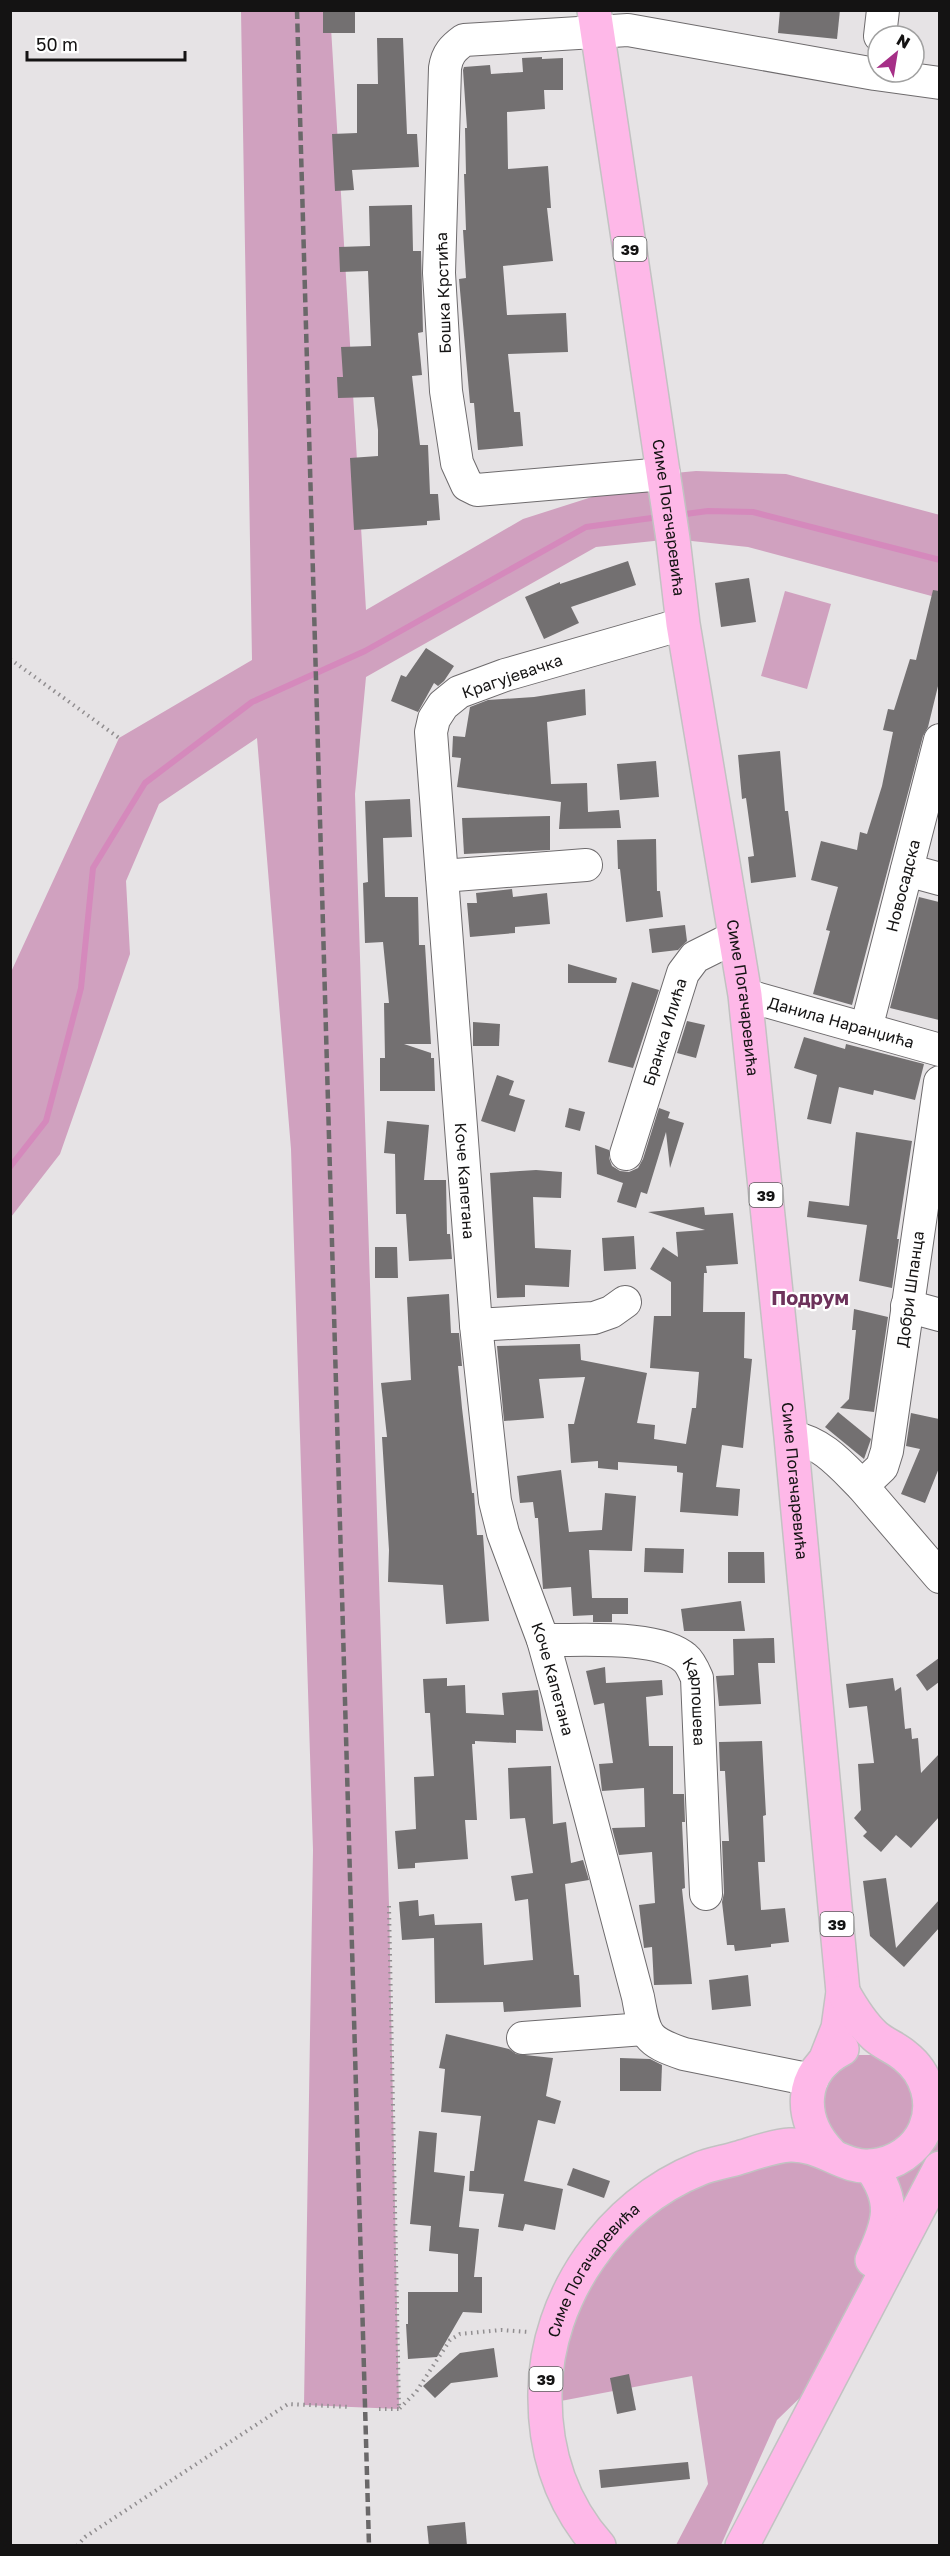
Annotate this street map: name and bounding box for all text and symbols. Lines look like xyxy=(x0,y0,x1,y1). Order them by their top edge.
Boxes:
scale bar xyxy=(27,24,184,62)
north arrow xyxy=(866,24,926,84)
text: N xyxy=(893,29,914,53)
text: 50 m xyxy=(36,33,78,55)
street label: Бошка Крстића xyxy=(431,232,455,354)
road number: 39 xyxy=(614,237,646,261)
street label: Симе Погачаревића xyxy=(648,438,690,597)
street label: Крагујевачка xyxy=(459,649,565,703)
street label: Новосадска xyxy=(881,837,924,934)
street label: Симе Погачаревића xyxy=(723,918,763,1077)
street label: Бранка Илића xyxy=(638,976,691,1088)
street label: Данила Наранџића xyxy=(766,992,917,1052)
street label: Коче Капетана xyxy=(451,1122,479,1240)
road number: 39 xyxy=(750,1183,783,1207)
street label: Добри Шпанца xyxy=(892,1230,928,1348)
district label: Подрум xyxy=(771,1285,849,1309)
street label: Симе Погачаревића xyxy=(777,1401,812,1560)
street label: Коче Капетана xyxy=(527,1619,579,1738)
street label: Карпошева xyxy=(678,1653,710,1746)
road number: 39 xyxy=(820,1912,854,1936)
street label: Симе Погачаревића xyxy=(543,2198,643,2340)
road number: 39 xyxy=(530,2367,562,2391)

